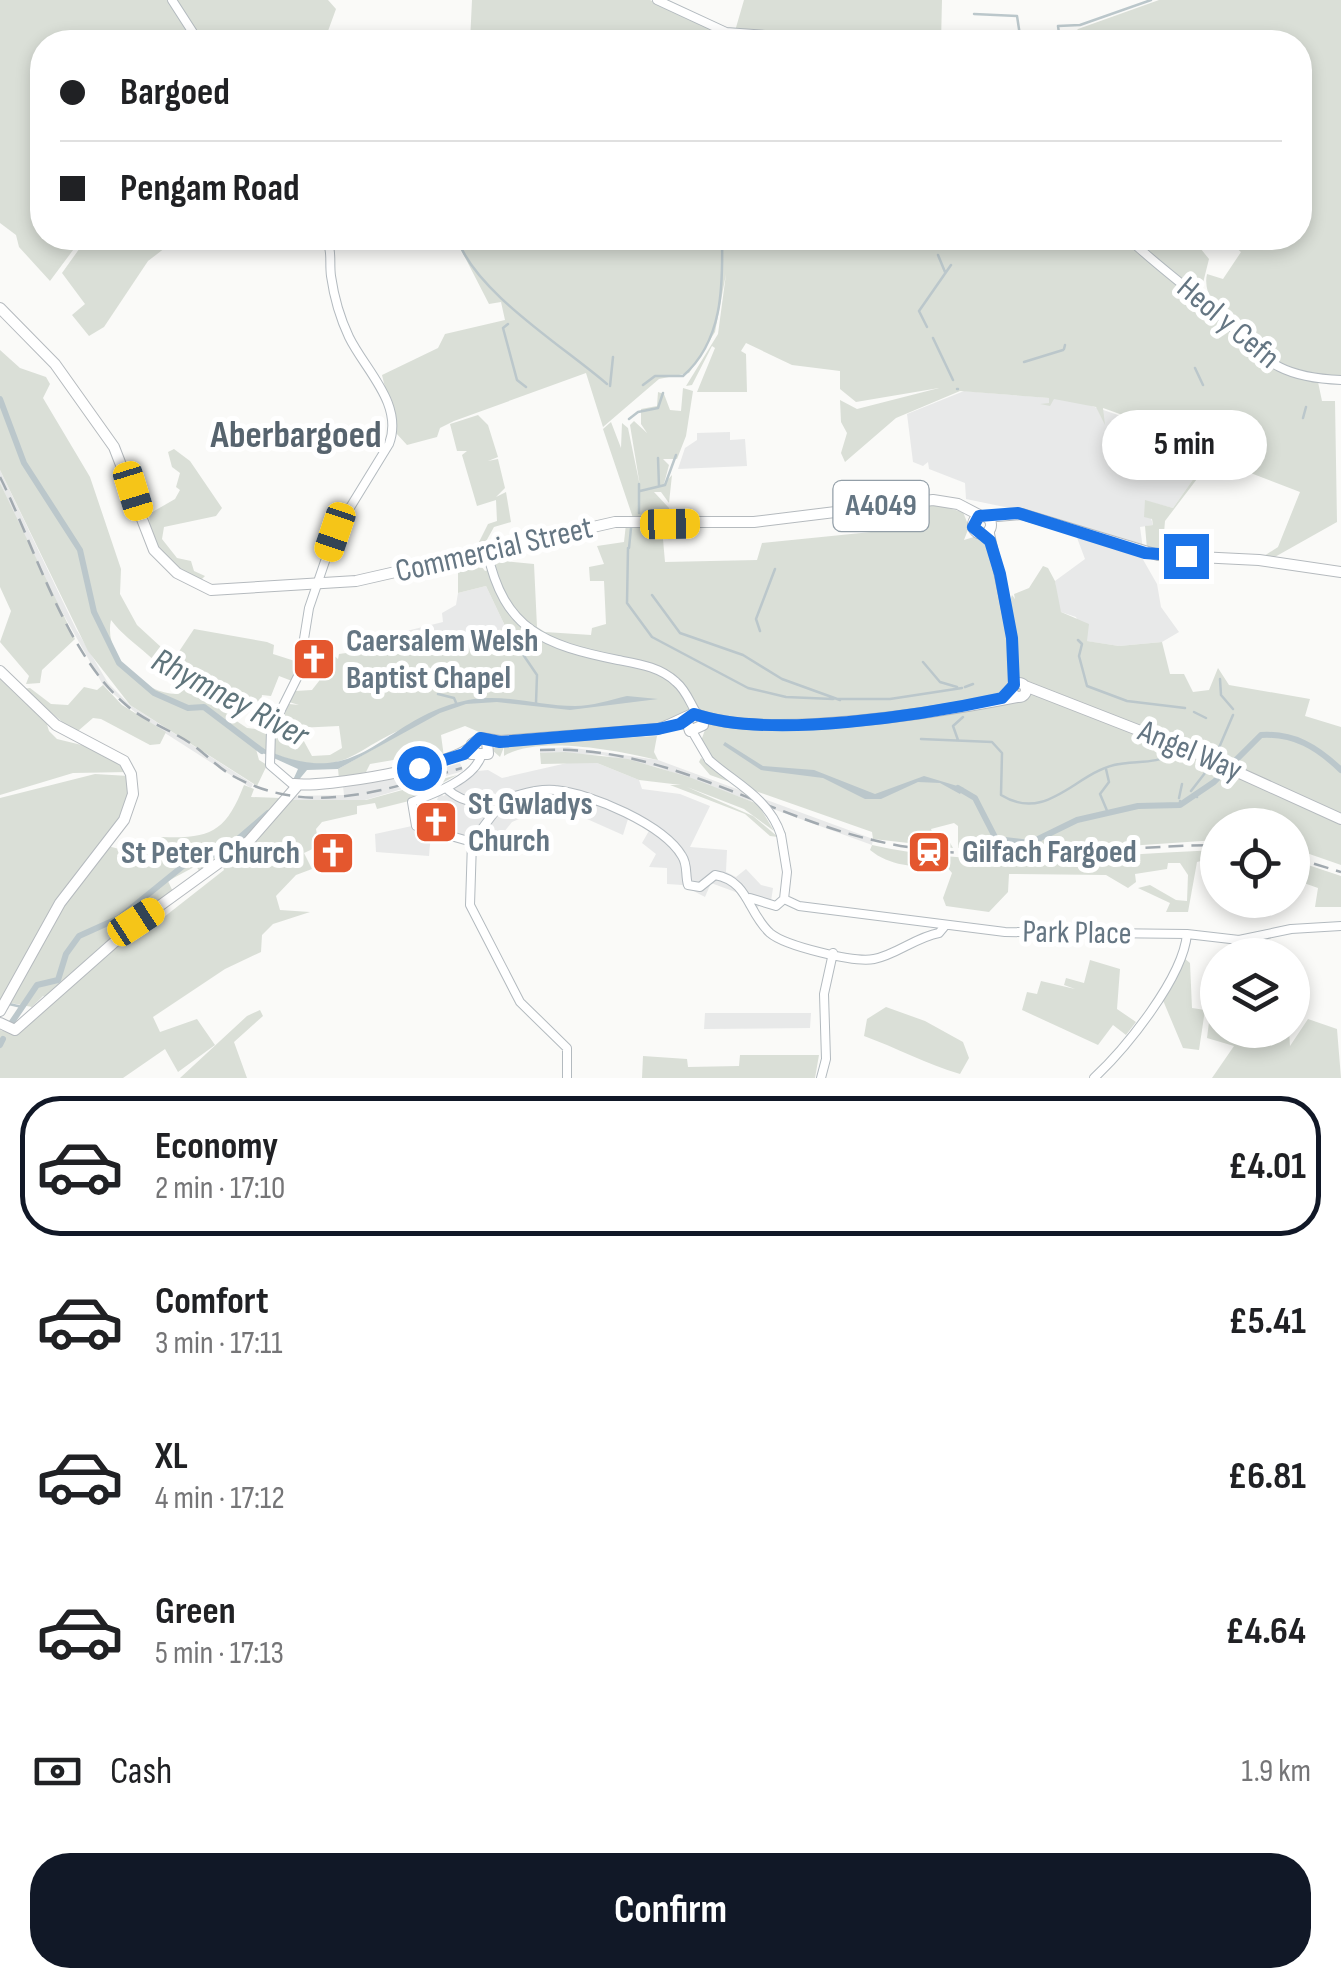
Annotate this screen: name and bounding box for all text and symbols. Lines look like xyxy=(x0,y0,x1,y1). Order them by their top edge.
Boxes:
text: Bargoed xyxy=(120,70,230,115)
text: Pengam Road xyxy=(120,166,300,211)
street label: Heol y Cefn xyxy=(1169,269,1287,377)
callout: 5 min xyxy=(1104,411,1268,481)
district label: Aberbargoed xyxy=(210,413,381,458)
text: 5 min xyxy=(1154,425,1215,464)
car xyxy=(110,458,156,524)
road number: A4049 xyxy=(834,481,928,531)
car xyxy=(311,499,359,565)
street label: Commercial Street xyxy=(392,508,596,592)
car xyxy=(640,508,700,540)
route end xyxy=(1164,534,1209,579)
place label: Caersalem Welsh Baptist Chapel xyxy=(346,622,539,698)
church icon: Caersalem Welsh Baptist Chapel xyxy=(291,636,337,682)
water label: Rhymney River xyxy=(144,639,317,758)
street label: Angel Way xyxy=(1131,711,1248,790)
route start xyxy=(397,746,442,791)
place label: St Gwladys Church xyxy=(468,785,593,861)
church icon: St Gwladys Church xyxy=(413,799,459,845)
map controls xyxy=(1200,808,1310,1048)
button: locate xyxy=(1200,808,1310,918)
station icon: Gilfach Fargoed xyxy=(906,829,952,875)
church icon: St Peter Church xyxy=(310,830,356,876)
place label: Gilfach Fargoed xyxy=(962,833,1137,872)
place label: St Peter Church xyxy=(121,834,300,873)
car xyxy=(103,893,169,951)
street label: Park Place xyxy=(1022,913,1132,953)
button: layers xyxy=(1200,938,1310,1048)
icon: car xyxy=(35,1121,125,1211)
text: Economy xyxy=(155,1124,278,1169)
text: £4.01 xyxy=(1228,1144,1306,1189)
text: 2 min · 17:10 xyxy=(155,1169,285,1208)
icon: car xyxy=(35,1276,125,1366)
text: Comfort xyxy=(155,1279,269,1324)
text: £5.41 xyxy=(1228,1299,1306,1344)
text: 3 min · 17:11 xyxy=(155,1324,282,1363)
icon: car xyxy=(35,1431,125,1521)
text: XL xyxy=(155,1434,188,1479)
text: £6.81 xyxy=(1228,1454,1306,1499)
text: 4 min · 17:12 xyxy=(155,1479,285,1518)
icon: car xyxy=(35,1586,125,1676)
text: Green xyxy=(155,1589,236,1634)
text: £4.64 xyxy=(1225,1609,1306,1654)
text: 5 min · 17:13 xyxy=(155,1634,284,1673)
icon: cash xyxy=(30,1744,85,1799)
text: Cash xyxy=(110,1749,172,1794)
text: 1.9 km xyxy=(1242,1752,1311,1791)
button: Confirm xyxy=(30,1853,1311,1968)

